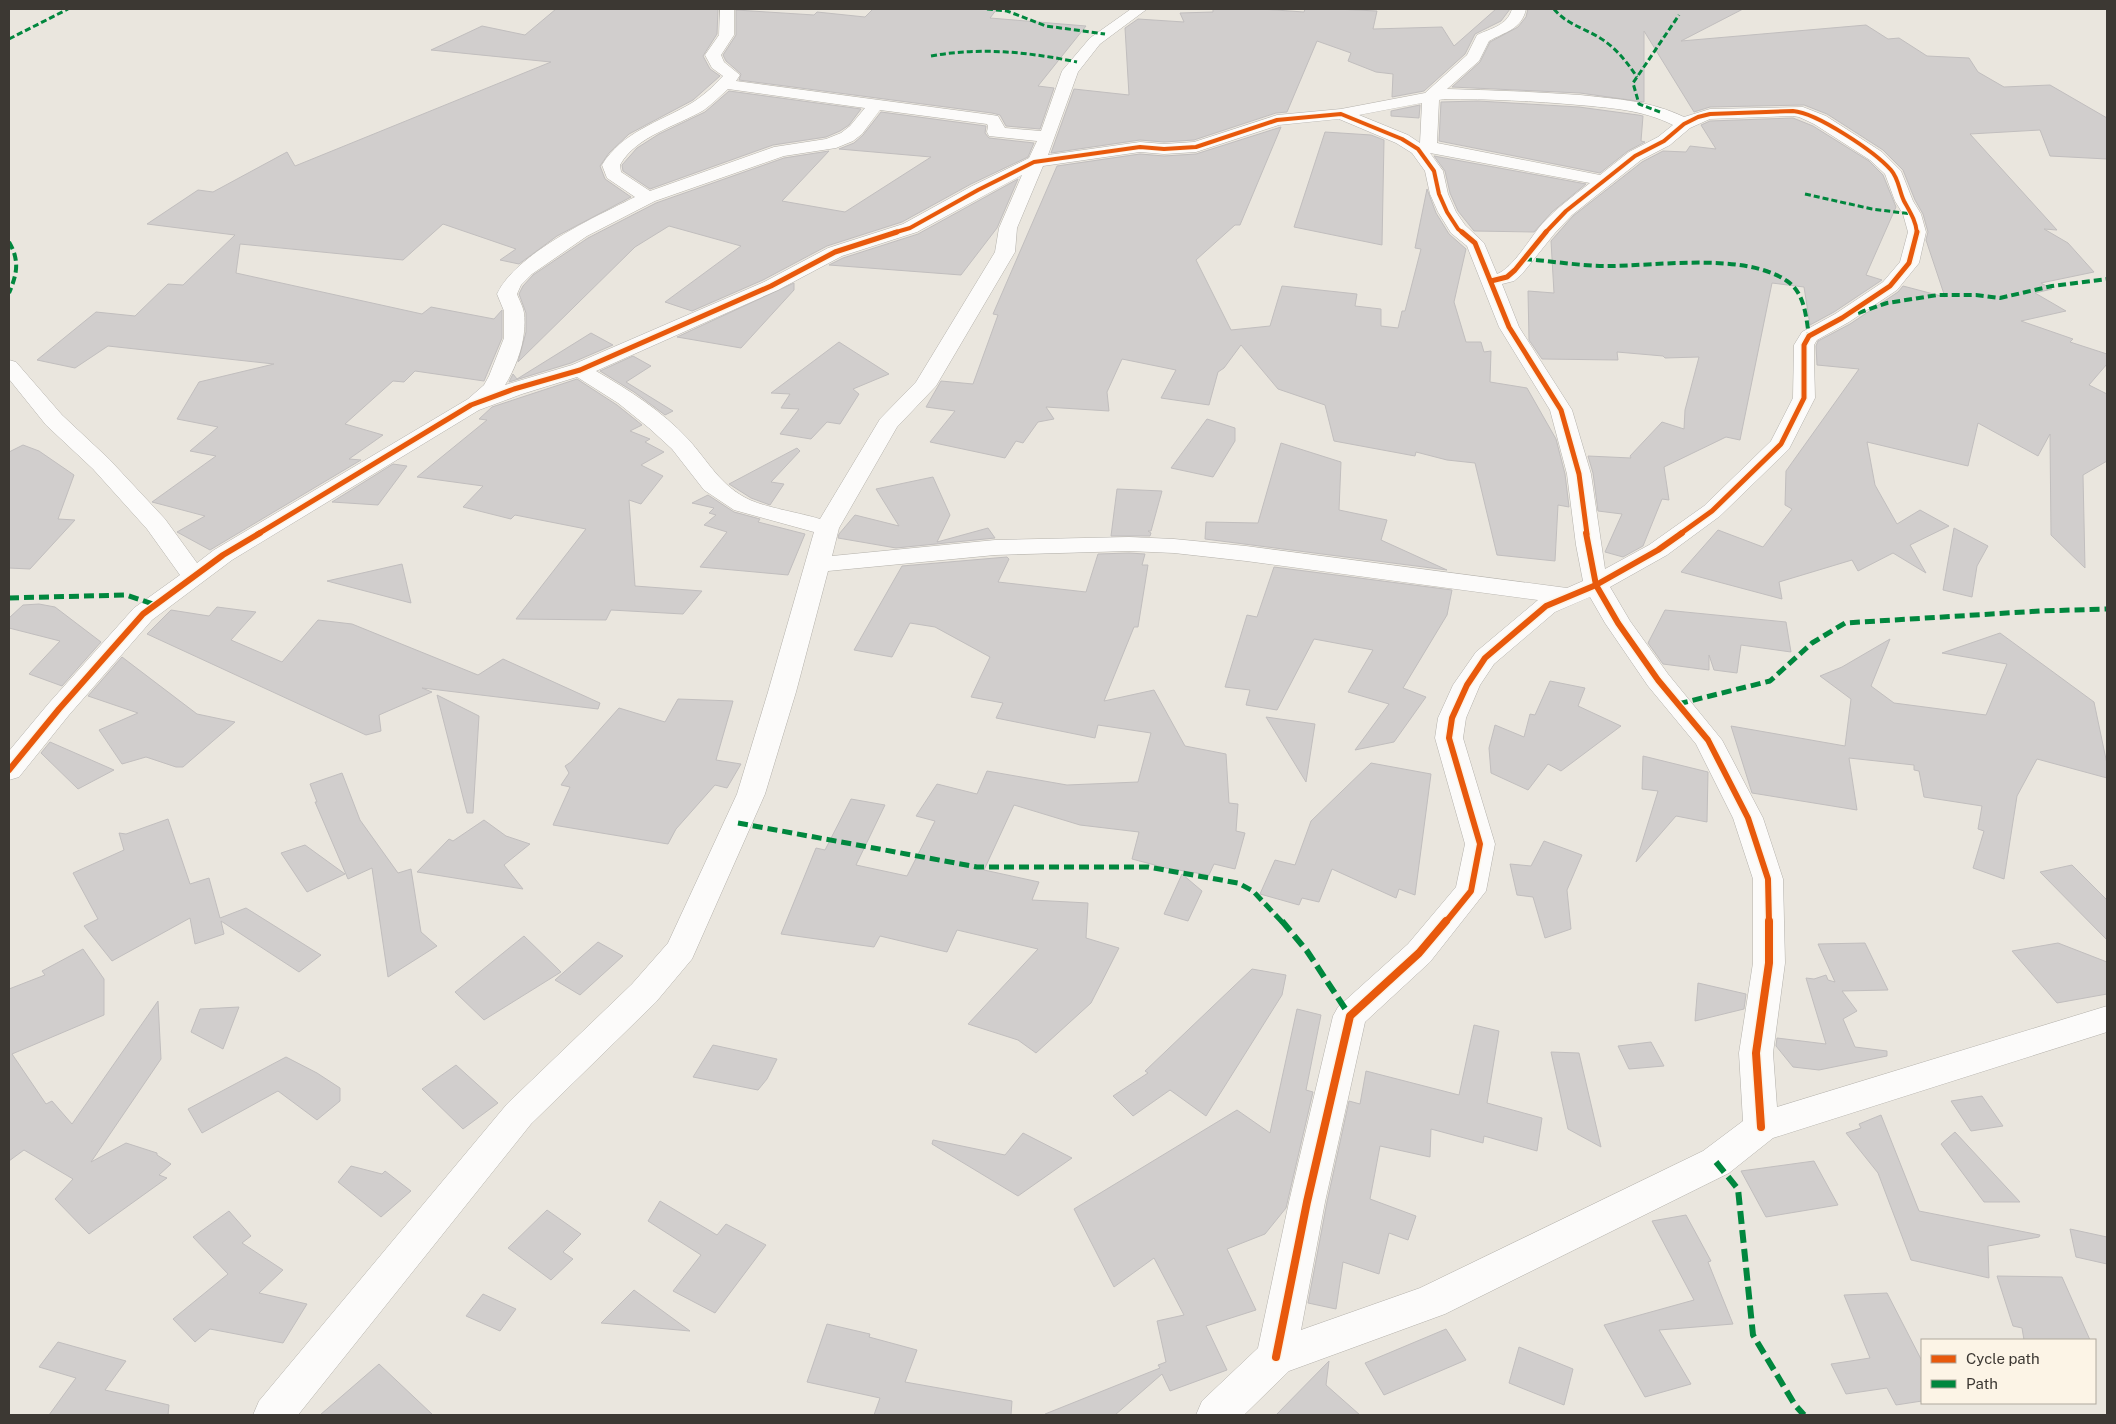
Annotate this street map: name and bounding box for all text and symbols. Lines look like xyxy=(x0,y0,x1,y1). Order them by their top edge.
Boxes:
legend xyxy=(1921,1339,2096,1404)
text: Cycle path xyxy=(1966,1350,2040,1367)
text: Path xyxy=(1966,1375,1998,1392)

